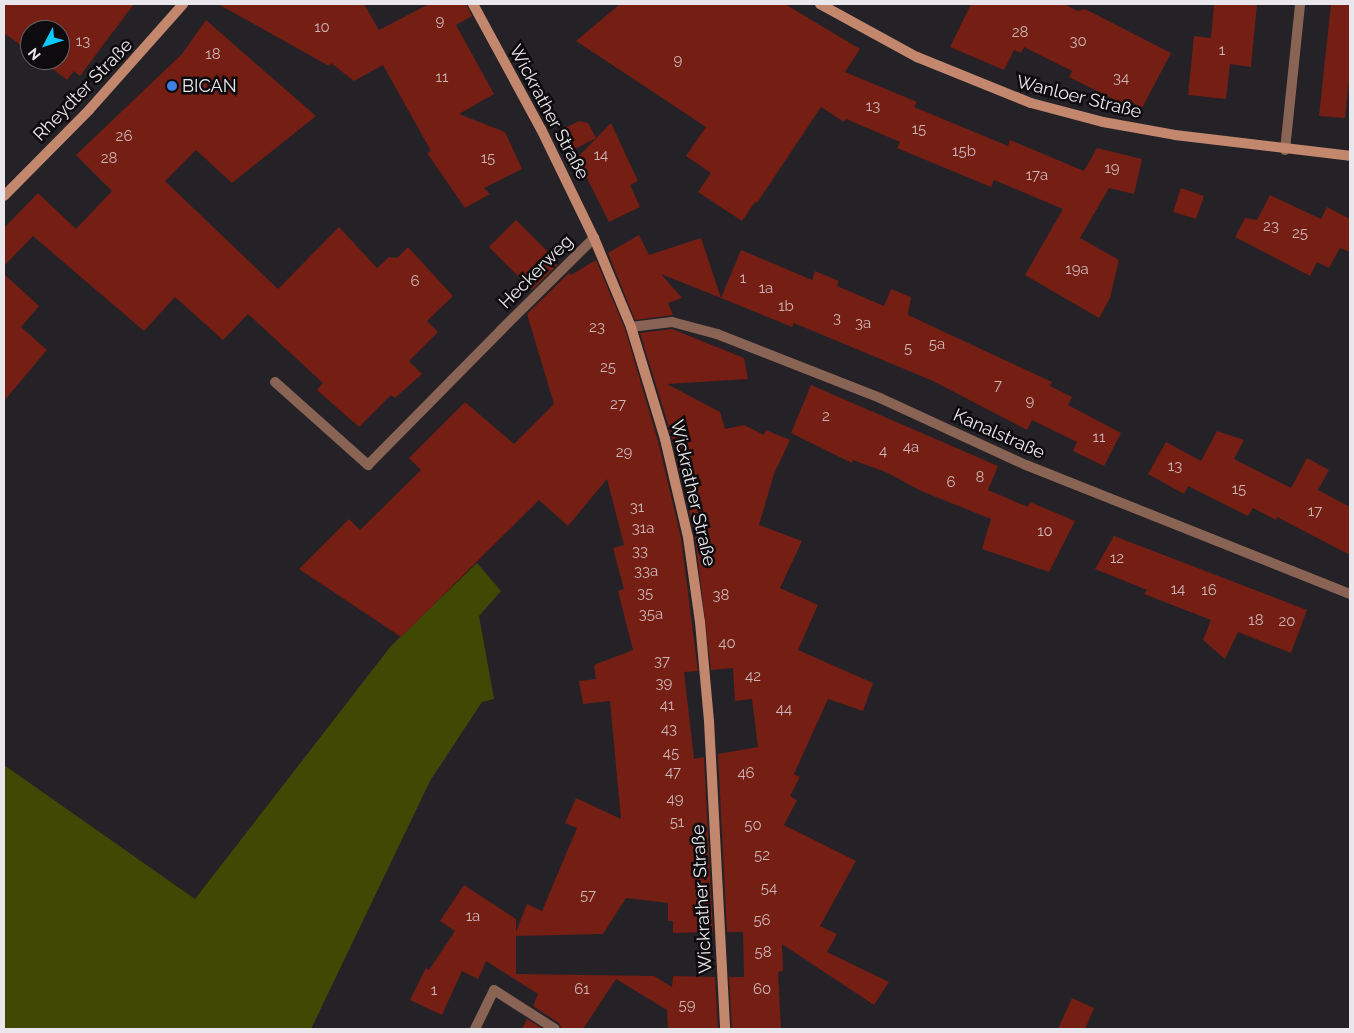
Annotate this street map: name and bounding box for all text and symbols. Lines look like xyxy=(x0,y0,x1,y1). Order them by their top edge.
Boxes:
house number: 9 xyxy=(436,13,444,31)
house number: 10 xyxy=(314,19,330,37)
north arrow xyxy=(20,20,70,70)
house number: 28 xyxy=(1012,24,1028,42)
house number: 13 xyxy=(76,33,90,51)
house number: 30 xyxy=(1069,33,1087,51)
street label: Rheydter Straße xyxy=(29,34,137,146)
street label: Wickrather Straße xyxy=(504,41,594,183)
house number: 1 xyxy=(1219,42,1225,60)
text: N xyxy=(25,45,44,63)
house number: 18 xyxy=(205,46,221,64)
house number: 9 xyxy=(674,52,682,70)
house number: 11 xyxy=(436,69,448,87)
house number: 34 xyxy=(1113,70,1129,88)
street label: Wanloer Straße xyxy=(1014,71,1144,123)
place label: BICAN xyxy=(182,75,237,97)
marker: BICAN xyxy=(166,80,178,92)
house number: 13 xyxy=(866,98,880,116)
house number: 15 xyxy=(912,121,926,139)
house number: 26 xyxy=(116,128,132,146)
house number: 15b xyxy=(952,143,976,161)
house number: 14 xyxy=(594,147,608,165)
house number: 28 xyxy=(101,150,117,168)
house number: 15 xyxy=(481,150,495,168)
house number: 19 xyxy=(1104,160,1120,178)
house number: 17a xyxy=(1026,167,1048,185)
house number: 23 xyxy=(1263,218,1279,236)
house number: 25 xyxy=(1292,225,1308,243)
street label: Heckerweg xyxy=(495,231,577,313)
house number: 19a xyxy=(1065,261,1089,279)
house number: 1 xyxy=(740,270,746,288)
house number: 6 xyxy=(410,273,420,291)
house number: 1a xyxy=(759,280,773,298)
house number: 1b xyxy=(778,298,794,316)
house number: 3 xyxy=(833,310,841,328)
house number: 3a xyxy=(855,315,871,333)
house number: 23 xyxy=(589,319,605,337)
house number: 5a xyxy=(929,336,945,354)
house number: 5 xyxy=(904,340,912,358)
house number: 25 xyxy=(600,359,616,377)
house number: 7 xyxy=(994,377,1002,395)
house number: 9 xyxy=(1026,393,1034,411)
house number: 27 xyxy=(610,396,626,414)
street label: Kanalstraße xyxy=(950,404,1048,464)
house number: 2 xyxy=(822,408,830,426)
street label: Wickrather Straße xyxy=(666,418,720,568)
house number: 11 xyxy=(1093,429,1105,447)
house number: 4a xyxy=(903,439,919,457)
house number: 4 xyxy=(879,443,887,461)
house number: 29 xyxy=(616,444,632,462)
house number: 13 xyxy=(1168,458,1182,476)
house number: 8 xyxy=(976,469,984,487)
house number: 6 xyxy=(946,474,956,492)
house number: 15 xyxy=(1232,481,1246,499)
house number: 31 xyxy=(630,499,644,517)
house number: 17 xyxy=(1308,503,1322,521)
house number: 31a xyxy=(632,520,654,538)
house number: 10 xyxy=(1037,523,1053,541)
house number: 33 xyxy=(632,543,648,561)
house number: 12 xyxy=(1110,550,1124,568)
house number: 33a xyxy=(634,563,658,581)
house number: 14 xyxy=(1171,581,1185,599)
house number: 16 xyxy=(1201,582,1217,600)
house number: 35 xyxy=(637,585,653,603)
house number: 38 xyxy=(713,587,729,605)
house number: 35a xyxy=(639,606,663,624)
house number: 18 xyxy=(1248,612,1264,630)
house number: 20 xyxy=(1279,613,1295,631)
house number: 40 xyxy=(718,635,736,653)
house number: 37 xyxy=(654,653,670,671)
house number: 42 xyxy=(745,668,761,686)
house number: 39 xyxy=(656,675,672,693)
house number: 41 xyxy=(660,697,674,715)
house number: 44 xyxy=(776,701,792,719)
house number: 43 xyxy=(661,721,677,739)
house number: 45 xyxy=(663,745,679,763)
house number: 47 xyxy=(665,764,681,782)
house number: 46 xyxy=(737,765,755,783)
house number: 49 xyxy=(667,791,683,809)
house number: 51 xyxy=(670,814,684,832)
house number: 50 xyxy=(744,817,762,835)
street label: Wickrather Straße xyxy=(687,824,717,974)
house number: 52 xyxy=(754,847,770,865)
house number: 54 xyxy=(761,880,777,898)
house number: 57 xyxy=(580,887,596,905)
house number: 1a xyxy=(466,908,480,926)
house number: 56 xyxy=(753,912,771,930)
house number: 58 xyxy=(754,944,772,962)
house number: 61 xyxy=(574,981,590,999)
house number: 60 xyxy=(753,981,771,999)
house number: 1 xyxy=(431,982,437,1000)
house number: 59 xyxy=(679,997,695,1015)

